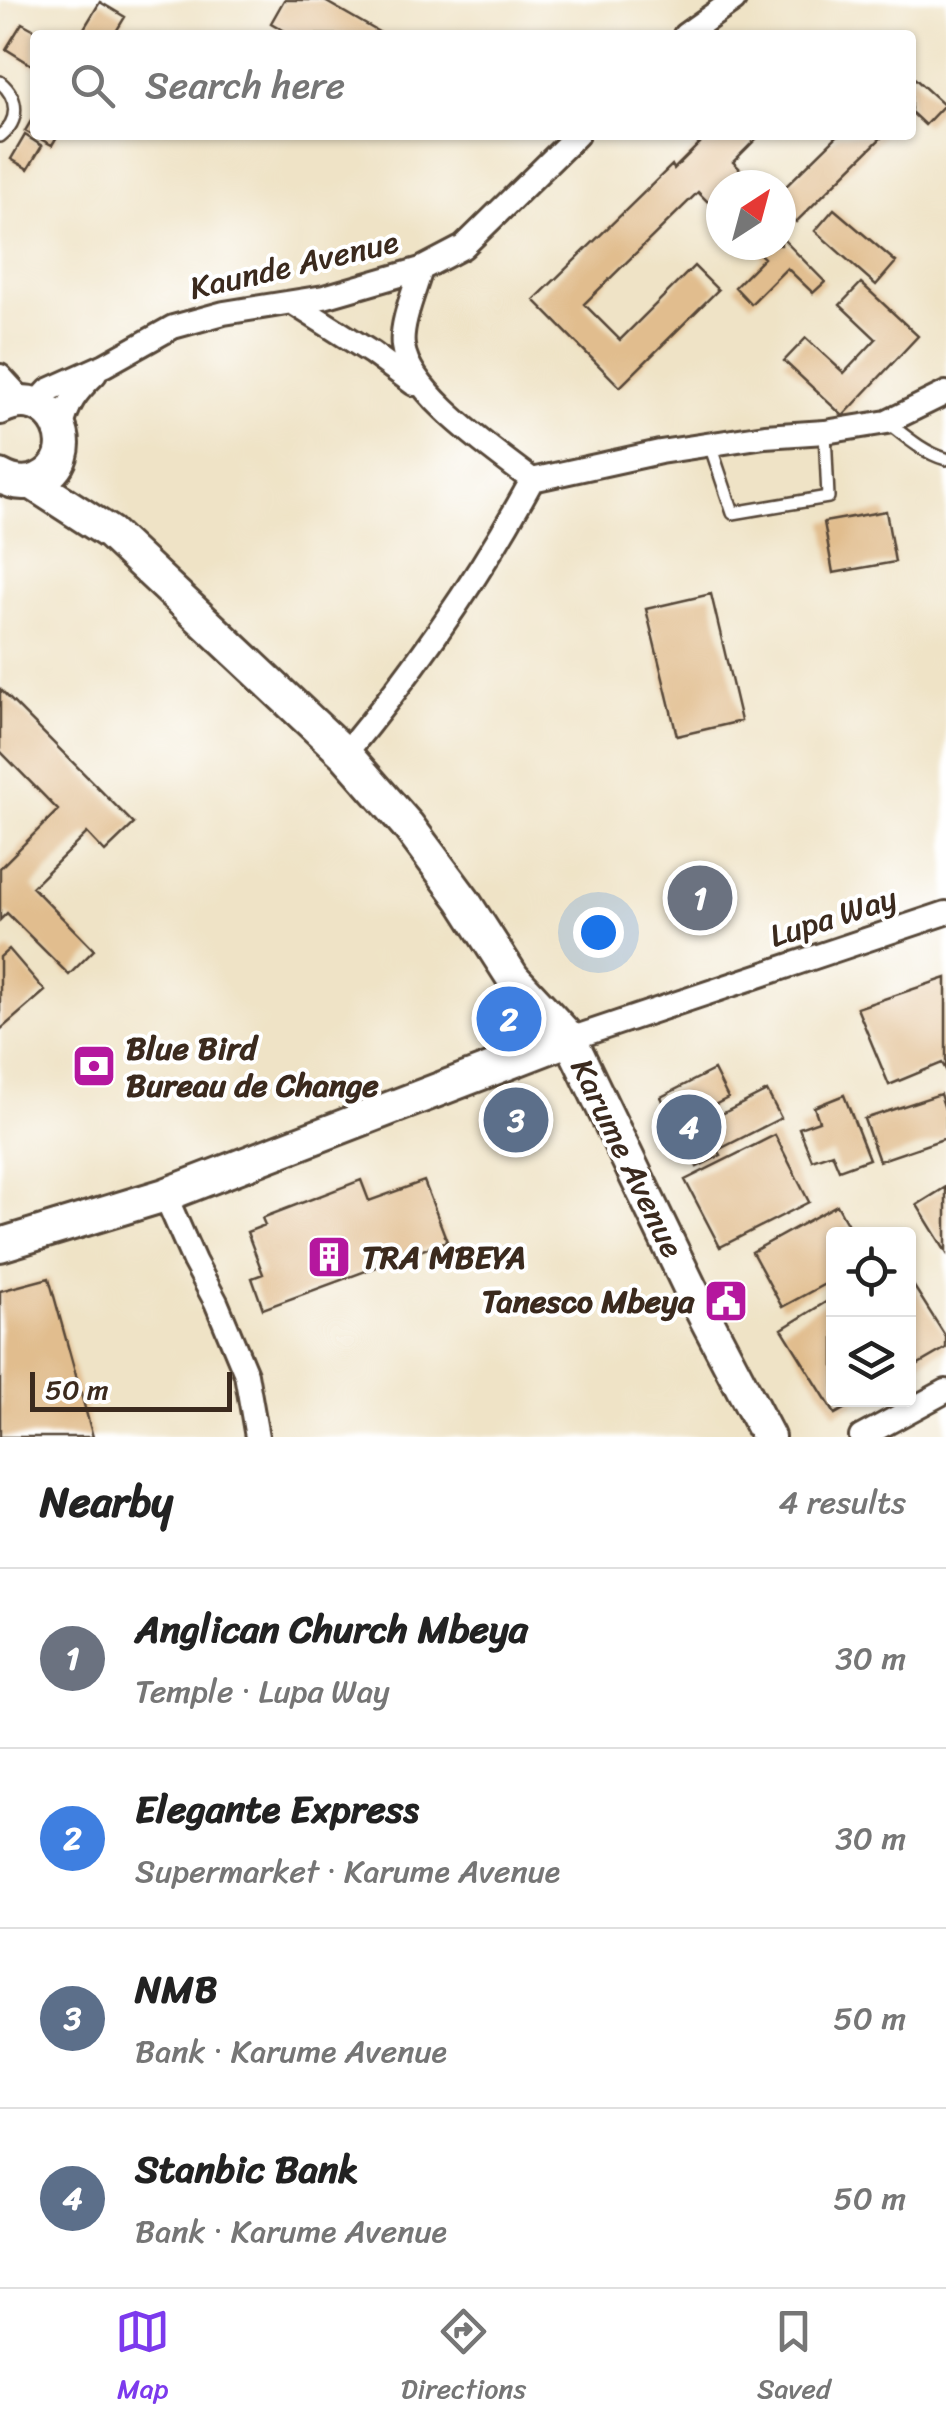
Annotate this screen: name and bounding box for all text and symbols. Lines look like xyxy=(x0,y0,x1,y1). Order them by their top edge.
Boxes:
search box xyxy=(30,30,916,140)
text: Search here xyxy=(145,52,345,119)
icon: search xyxy=(65,58,120,113)
north arrow xyxy=(706,170,796,260)
street label: Kaunde Avenue xyxy=(184,213,404,317)
pin: 1 xyxy=(668,860,732,936)
street label: Lupa Way xyxy=(762,870,904,964)
your location xyxy=(573,907,624,958)
pin: 2 xyxy=(476,982,542,1056)
place label: Blue Bird Bureau de Change xyxy=(126,1020,379,1114)
bank icon: Blue Bird Bureau de Change xyxy=(71,1043,117,1089)
street label: Karume Avenue xyxy=(554,1048,700,1268)
pin: 3 xyxy=(484,1082,548,1158)
pin: 4 xyxy=(656,1090,722,1164)
map controls xyxy=(826,1227,916,1407)
button: locate xyxy=(826,1227,916,1317)
place label: TRA MBEYA xyxy=(362,1229,525,1286)
building icon: TRA MBEYA xyxy=(306,1234,352,1280)
place label: Tanesco Mbeya xyxy=(482,1273,695,1330)
public building icon: Tanesco Mbeya xyxy=(703,1278,749,1324)
button: layers xyxy=(826,1317,916,1407)
text: 50 m xyxy=(45,1365,109,1414)
scale bar xyxy=(30,1367,232,1412)
text: Nearby xyxy=(40,1465,173,1539)
text: 4 results xyxy=(778,1474,906,1531)
text: Anglican Church Mbeya xyxy=(135,1596,528,1663)
text: 1 xyxy=(66,1630,79,1687)
text: 30 m xyxy=(835,1630,906,1687)
text: Temple · Lupa Way xyxy=(135,1663,390,1720)
text: Elegante Express xyxy=(135,1776,419,1843)
text: 2 xyxy=(63,1810,82,1867)
text: 30 m xyxy=(835,1810,906,1867)
text: Supermarket · Karume Avenue xyxy=(135,1843,560,1900)
text: NMB xyxy=(135,1956,218,2023)
text: 3 xyxy=(64,1990,81,2047)
text: 50 m xyxy=(833,1990,906,2047)
text: Bank · Karume Avenue xyxy=(135,2023,447,2080)
text: Stanbic Bank xyxy=(135,2136,358,2203)
text: 4 xyxy=(62,2170,83,2227)
text: 50 m xyxy=(833,2170,906,2227)
text: Bank · Karume Avenue xyxy=(135,2203,447,2260)
tab: Map xyxy=(115,2304,170,2413)
tab: Directions xyxy=(401,2304,526,2413)
tab: Saved xyxy=(757,2304,831,2413)

